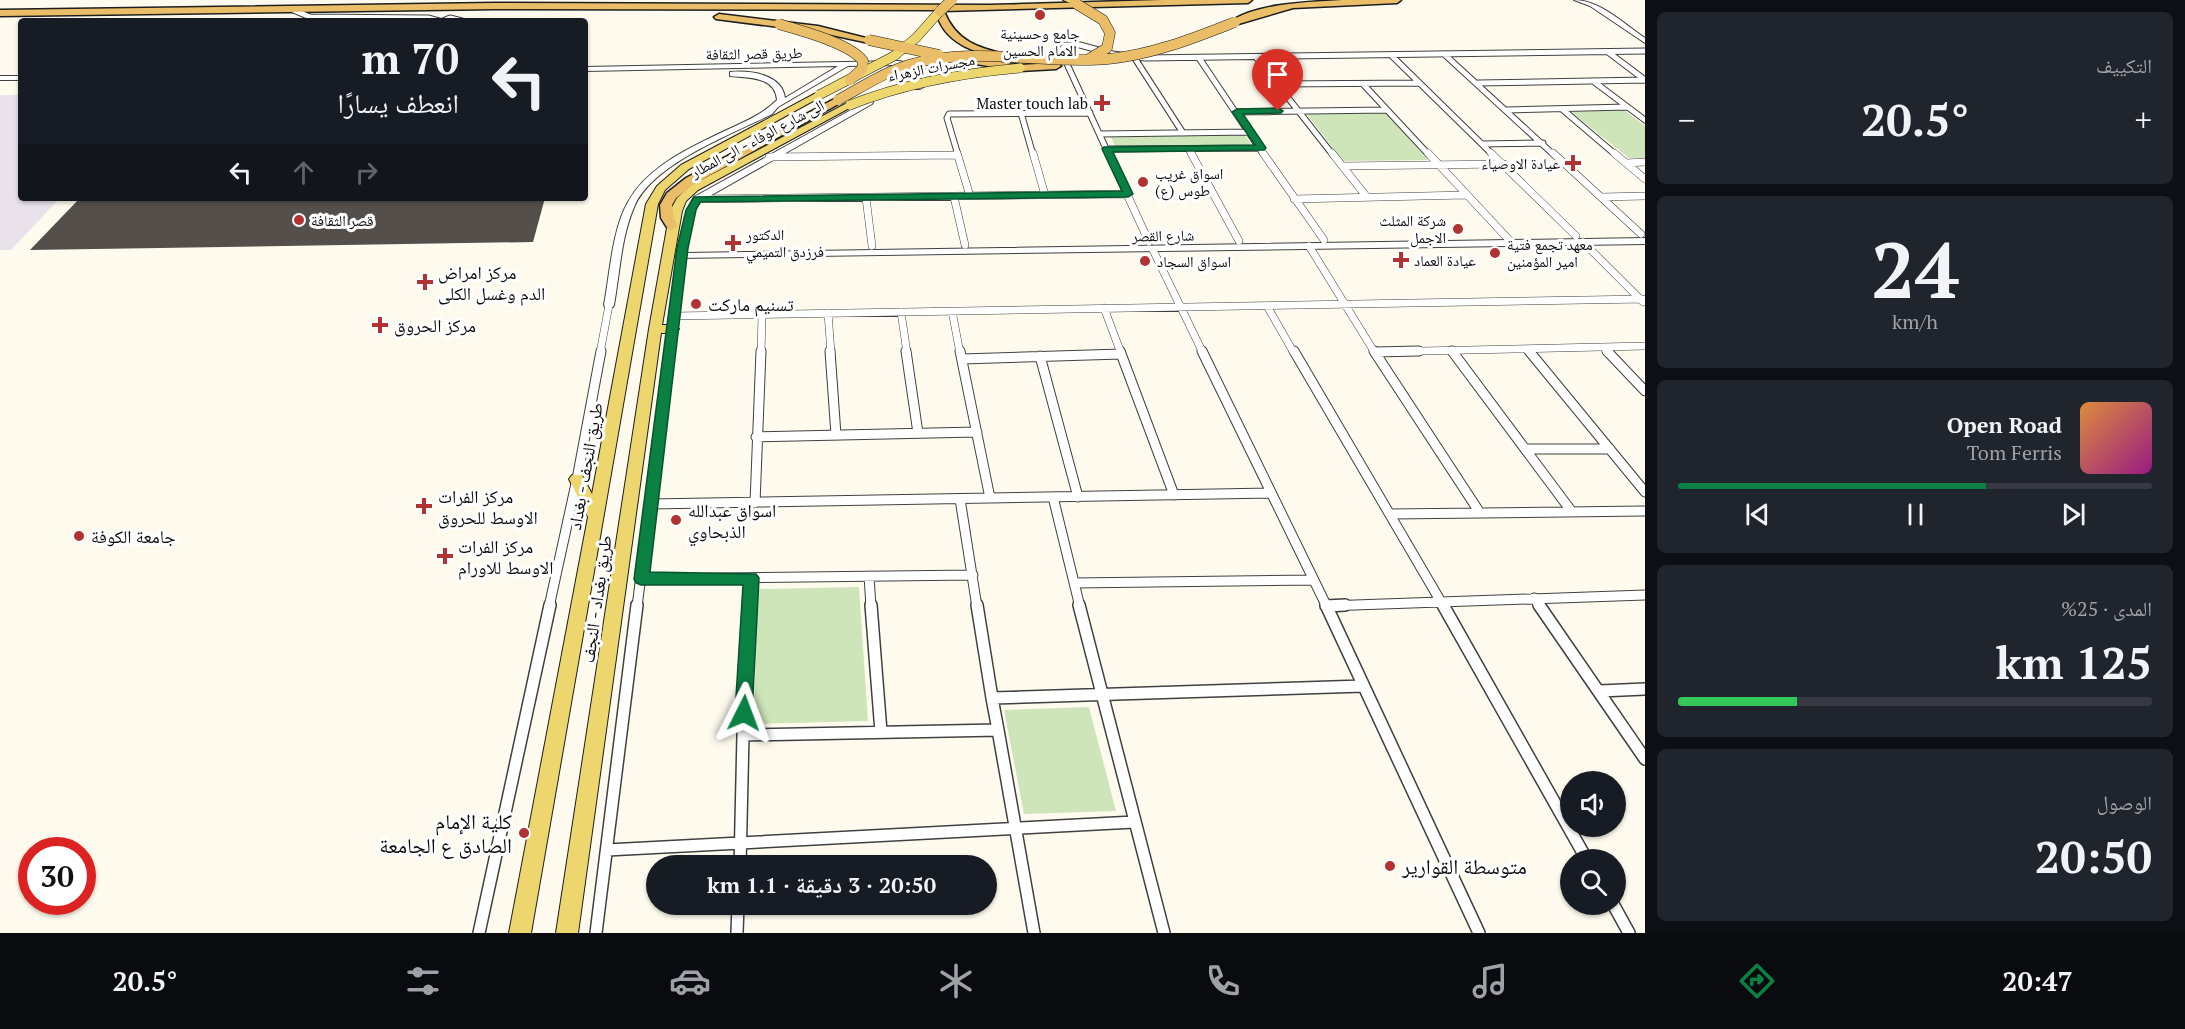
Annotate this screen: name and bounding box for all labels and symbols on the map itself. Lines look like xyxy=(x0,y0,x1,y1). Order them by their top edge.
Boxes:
marker: جامع وحسينية الامام الحسين xyxy=(1033,8,1047,22)
place label: جامع وحسينية الامام الحسين xyxy=(1000,23,1080,61)
street label: طريق قصر الثقافة xyxy=(705,42,803,65)
street label: مجسرات الزهراء xyxy=(886,49,976,85)
pin xyxy=(1252,49,1303,111)
place label: Master touch lab xyxy=(976,93,1088,113)
street label: الى شارع الوفاء - الى المطار xyxy=(686,94,828,183)
marker: Master touch lab xyxy=(1093,94,1111,112)
place label: عيادة الاوصياء xyxy=(1481,153,1560,173)
marker: عيادة الاوصياء xyxy=(1564,154,1582,172)
place label: اسواق غريب طوس (ع) xyxy=(1155,163,1223,201)
marker: اسواق غريب طوس (ع) xyxy=(1136,175,1150,189)
place label: قصر الثقافة xyxy=(311,210,374,230)
place label: شركة المثلث الاجمل xyxy=(1379,210,1446,248)
marker: قصر الثقافة xyxy=(292,213,306,227)
marker: شركة المثلث الاجمل xyxy=(1451,222,1465,236)
place label: الدكتور فرزدق التميمي xyxy=(745,224,824,264)
street label: شارع القصر xyxy=(1131,224,1195,247)
marker: الدكتور فرزدق التميمي xyxy=(724,234,742,252)
place label: معهد تجمع فتية امير المؤمنين xyxy=(1507,234,1593,272)
marker: معهد تجمع فتية امير المؤمنين xyxy=(1488,246,1502,260)
place label: عيادة العماد xyxy=(1414,250,1476,270)
place label: اسواق السجاد xyxy=(1157,251,1231,272)
marker: عيادة العماد xyxy=(1392,251,1410,269)
marker: اسواق السجاد xyxy=(1138,254,1152,268)
place label: مركز امراض الدم وغسل الكلى xyxy=(438,260,545,306)
marker: مركز امراض الدم وغسل الكلى xyxy=(416,273,434,291)
place label: تسنيم ماركت xyxy=(708,292,794,317)
marker: تسنيم ماركت xyxy=(689,297,703,311)
place label: مركز الحروق xyxy=(394,313,476,337)
marker: مركز الحروق xyxy=(371,316,389,334)
street label: طريق النجف - بغداد xyxy=(562,400,608,532)
place label: مركز الفرات الاوسط للحروق xyxy=(438,484,538,529)
marker: مركز الفرات الاوسط للحروق xyxy=(415,497,433,515)
place label: اسواق عبدالله الذبحاوي xyxy=(688,498,776,547)
marker: اسواق عبدالله الذبحاوي xyxy=(669,513,683,527)
place label: جامعة الكوفة xyxy=(91,524,176,548)
marker: جامعة الكوفة xyxy=(72,529,86,543)
street label: طريق بغداد - النجف xyxy=(575,533,617,665)
place label: مركز الفرات الاوسط للاورام xyxy=(458,534,553,580)
marker: مركز الفرات الاوسط للاورام xyxy=(436,547,454,565)
position arrow xyxy=(712,681,776,745)
place label: كلية الإمام الصادق ع الجامعة xyxy=(379,807,512,859)
marker: كلية الإمام الصادق ع الجامعة xyxy=(517,826,531,840)
speed limit sign: 30 xyxy=(18,837,96,915)
place label: متوسطة القوارير xyxy=(1401,852,1527,880)
marker: متوسطة القوارير xyxy=(1383,859,1397,873)

